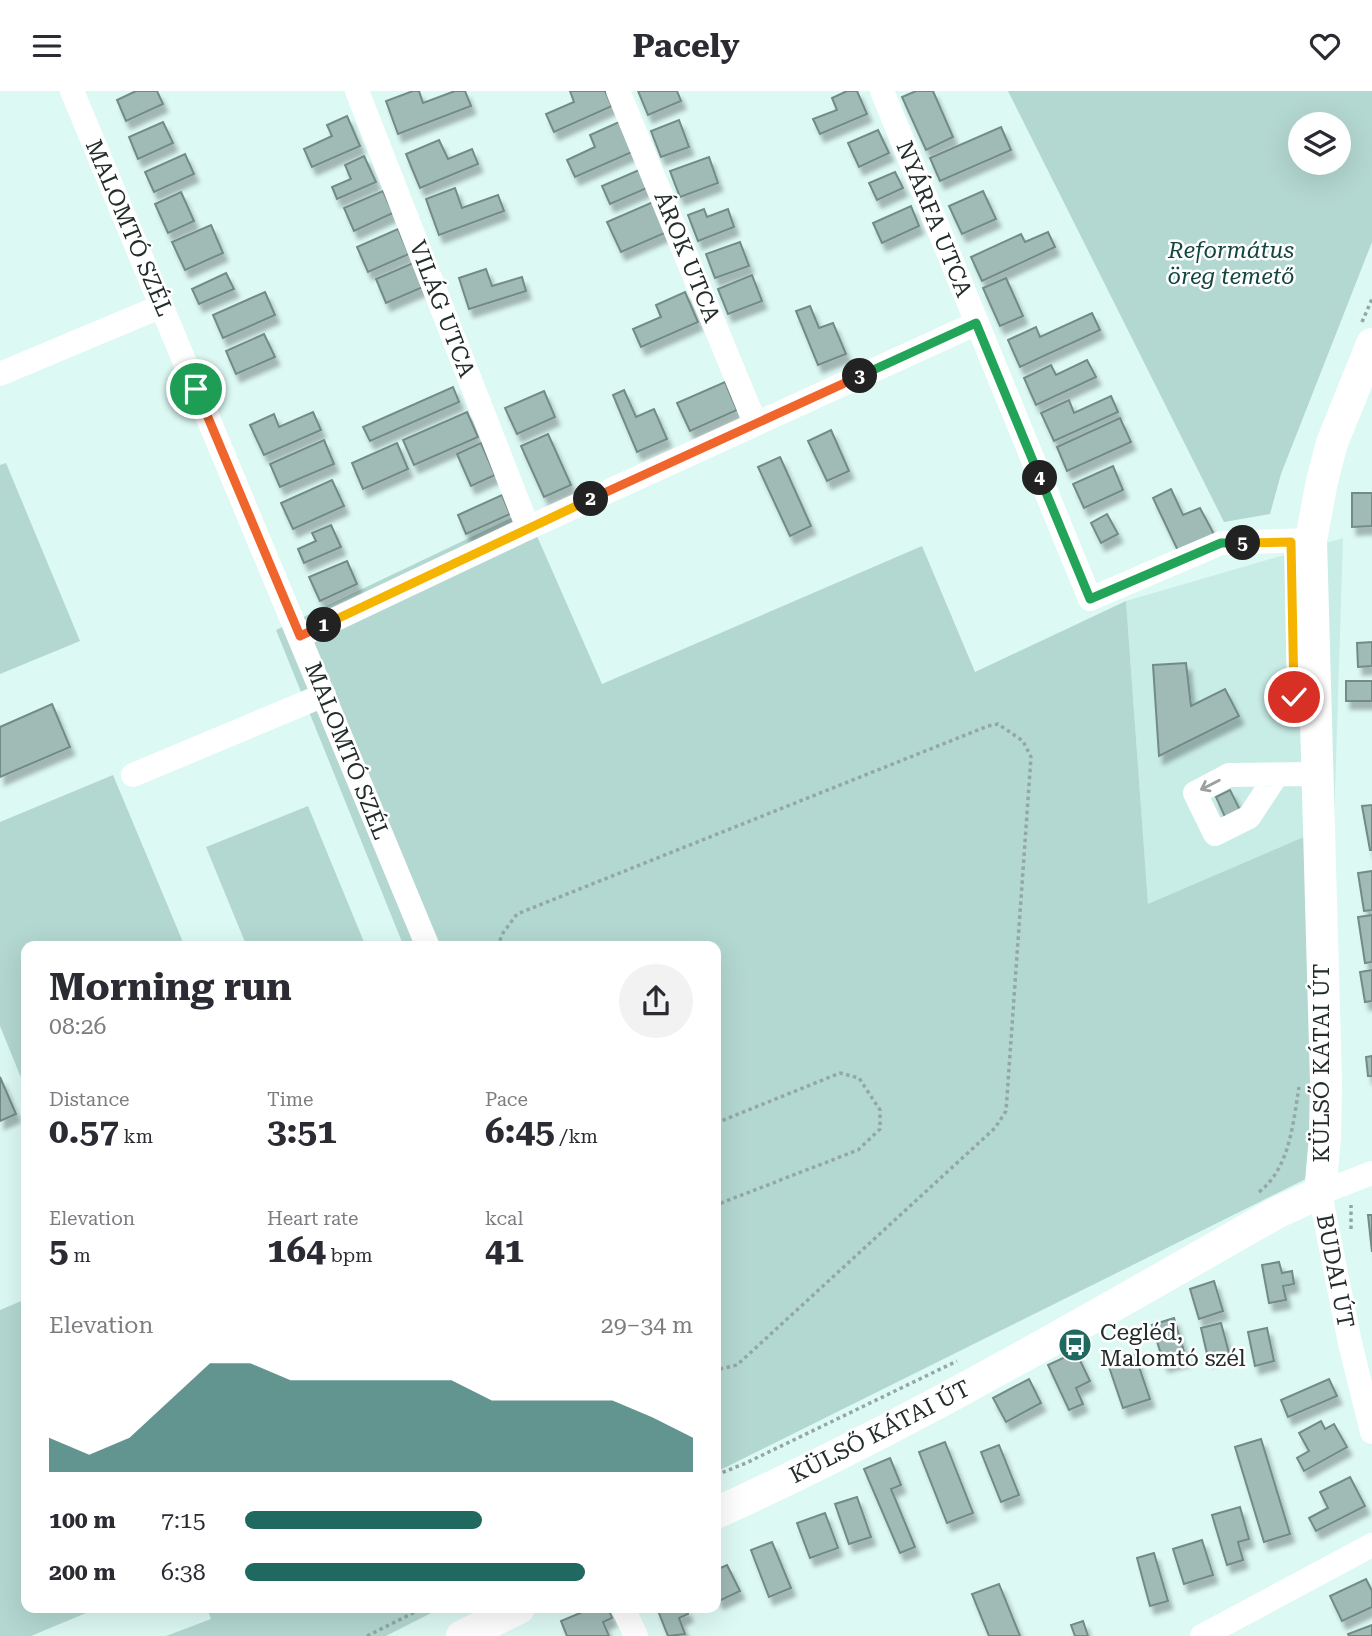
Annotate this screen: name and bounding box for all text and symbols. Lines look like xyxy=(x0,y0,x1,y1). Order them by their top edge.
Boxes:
icon: menu xyxy=(28,27,66,65)
text: Pacely xyxy=(633,27,739,65)
icon: heart xyxy=(1306,27,1344,65)
map controls xyxy=(1288,112,1351,175)
button: layers xyxy=(1288,112,1351,175)
street label: MALOMTÓ SZÉL xyxy=(80,135,179,320)
street label: NYÁRFA UTCA xyxy=(890,137,978,301)
street label: ÁROK UTCA xyxy=(648,188,726,326)
street label: VILÁG UTCA xyxy=(404,237,480,381)
park label: Református öreg temető xyxy=(1167,237,1295,290)
pin xyxy=(166,359,226,419)
pin: 3 xyxy=(842,359,878,393)
text: 3 xyxy=(854,364,865,387)
icon: arrive xyxy=(177,370,215,408)
pin: 4 xyxy=(1023,461,1058,495)
text: 4 xyxy=(1034,466,1045,489)
pin: 2 xyxy=(574,481,608,517)
text: 2 xyxy=(585,487,596,510)
pin: 5 xyxy=(1226,525,1260,561)
text: 5 xyxy=(1237,531,1248,554)
pin: 1 xyxy=(306,607,342,643)
text: 1 xyxy=(318,613,329,636)
street label: MALOMTÓ SZÉL xyxy=(299,658,396,844)
pin xyxy=(1264,667,1324,727)
icon: check xyxy=(1275,678,1313,716)
one-way arrow xyxy=(1200,778,1221,792)
button: share xyxy=(619,964,693,1038)
street label: KÜLSŐ KÁTAI ÚT xyxy=(1307,964,1335,1162)
text: Morning run xyxy=(49,965,292,1009)
text: 08:26 xyxy=(49,1013,106,1040)
text: Distance xyxy=(49,1088,129,1111)
text: Time xyxy=(267,1088,314,1111)
text: Pace xyxy=(485,1088,528,1111)
text: 0.57 xyxy=(49,1111,119,1152)
text: 3:51 xyxy=(267,1111,337,1152)
text: 6:45 xyxy=(485,1111,555,1152)
text: km xyxy=(119,1125,153,1148)
text: /km xyxy=(555,1125,598,1148)
text: Elevation xyxy=(49,1207,135,1230)
text: Heart rate xyxy=(267,1207,358,1230)
text: kcal xyxy=(485,1207,523,1230)
street label: BUDAI ÚT xyxy=(1311,1212,1360,1330)
text: 5 xyxy=(49,1230,69,1271)
text: 164 xyxy=(267,1230,326,1271)
text: 41 xyxy=(485,1230,524,1271)
text: m xyxy=(69,1244,91,1267)
text: bpm xyxy=(326,1244,373,1267)
text: Elevation xyxy=(49,1312,153,1339)
text: 29–34 m xyxy=(601,1312,693,1339)
place label: Cegléd, Malomtó szél xyxy=(1100,1319,1246,1372)
bus stop icon: Cegléd, Malomtó szél xyxy=(1056,1326,1094,1364)
street label: KÜLSŐ KÁTAI ÚT xyxy=(785,1374,975,1489)
text: 100 m xyxy=(49,1507,116,1534)
text: 7:15 xyxy=(161,1507,206,1534)
text: 200 m xyxy=(49,1559,116,1586)
text: 6:38 xyxy=(161,1559,206,1586)

